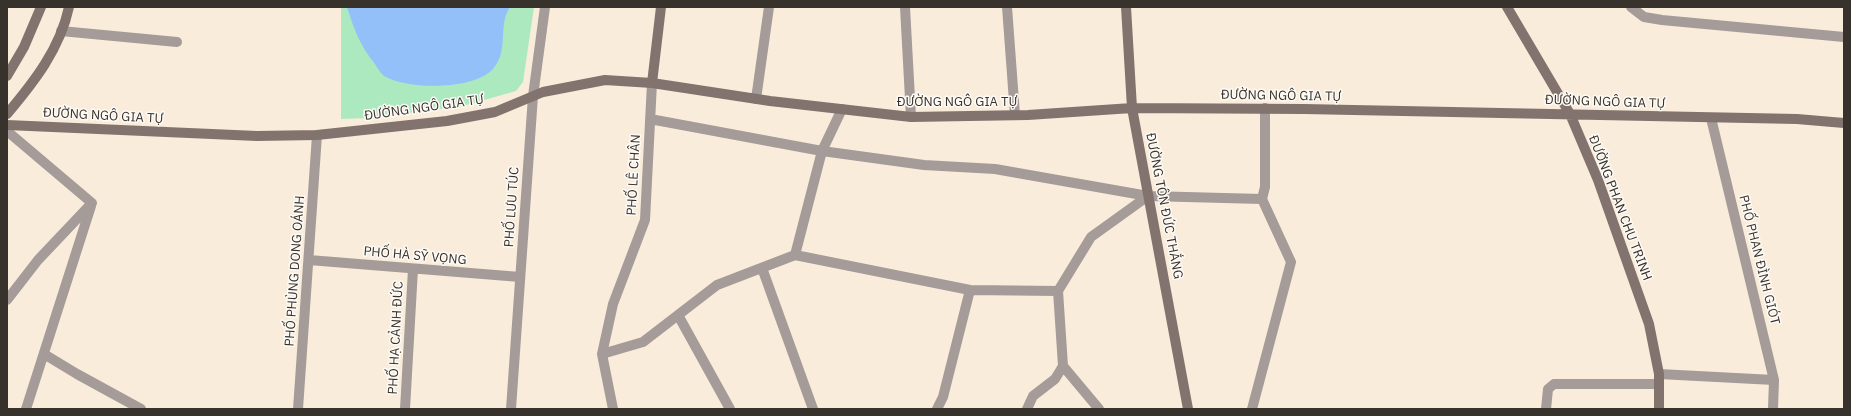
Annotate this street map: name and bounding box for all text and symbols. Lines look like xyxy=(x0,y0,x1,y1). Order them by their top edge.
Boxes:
street label: ĐƯỜNG NGÔ GIA TỰ xyxy=(1221,87,1341,105)
street label: ĐƯỜNG NGÔ GIA TỰ xyxy=(363,92,485,124)
street label: ĐƯỜNG NGÔ GIA TỰ xyxy=(1545,92,1665,112)
street label: ĐƯỜNG NGÔ GIA TỰ xyxy=(897,94,1017,110)
street label: ĐƯỜNG NGÔ GIA TỰ xyxy=(42,105,164,127)
street label: ĐƯỜNG TÔN ĐỨC THẮNG xyxy=(1142,132,1186,280)
street label: ĐƯỜNG PHAN CHU TRINH xyxy=(1585,133,1655,283)
street label: PHỐ LÊ CHÂN xyxy=(624,134,644,216)
street label: PHỐ LƯU TÚC xyxy=(501,166,523,248)
street label: PHỐ PHAN ĐÌNH GIÓT xyxy=(1735,194,1783,326)
street label: PHỐ PHÙNG DONG OÁNH xyxy=(282,195,308,347)
street label: PHỐ HÀ SỸ VỌNG xyxy=(363,244,467,268)
street label: PHỐ HẠ CẢNH ĐỨC xyxy=(385,281,407,395)

